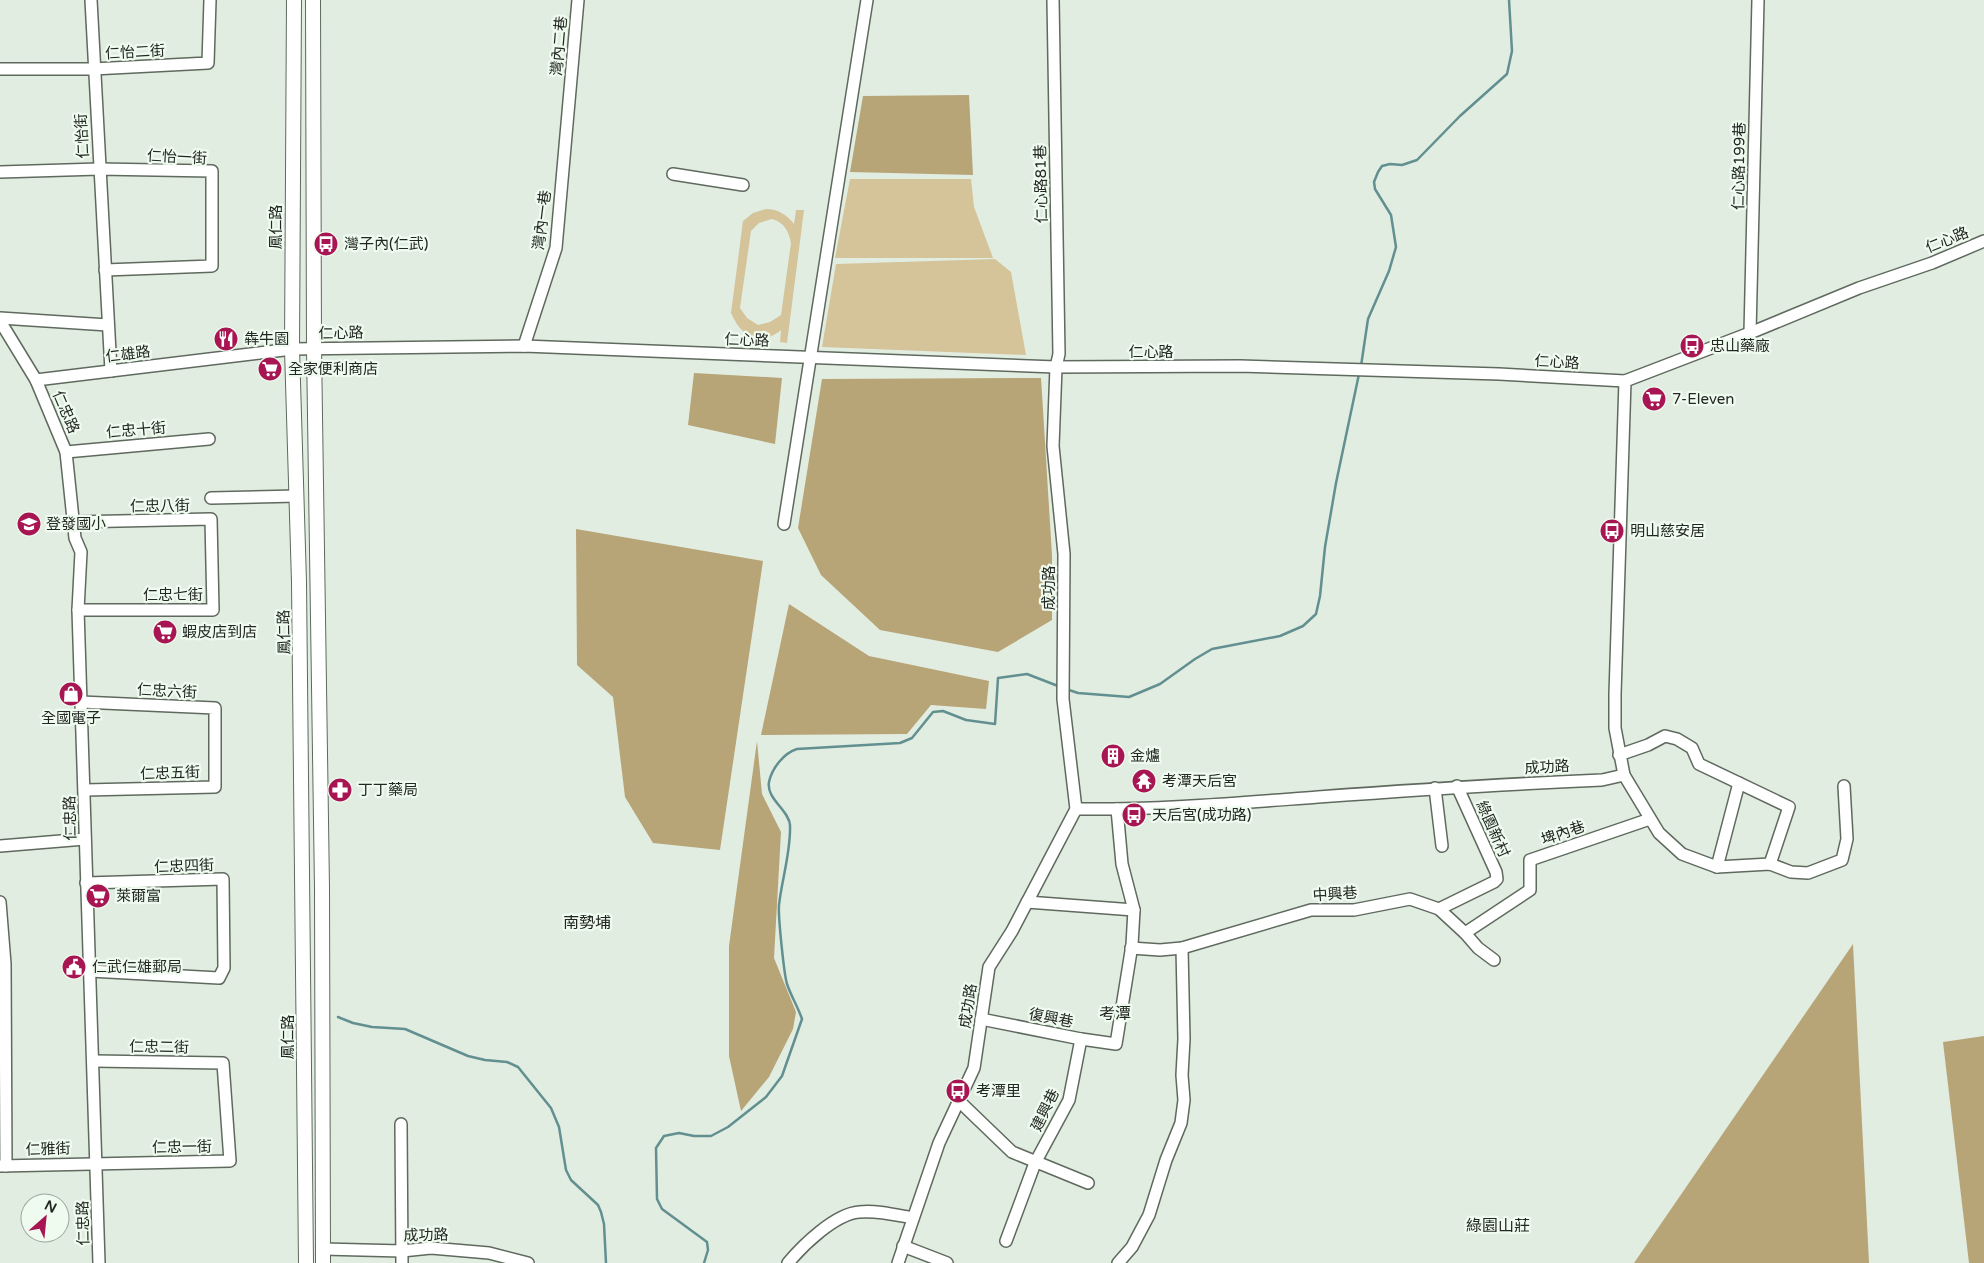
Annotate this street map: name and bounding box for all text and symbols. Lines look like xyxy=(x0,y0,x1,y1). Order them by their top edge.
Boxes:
street label: 灣內二巷 xyxy=(547,15,571,77)
street label: 仁怡二街 xyxy=(105,41,165,63)
street label: 仁怡街 xyxy=(72,113,92,159)
street label: 仁心路199巷 xyxy=(1729,122,1749,210)
street label: 仁心路81巷 xyxy=(1031,144,1051,224)
street label: 仁怡一街 xyxy=(147,146,207,168)
street label: 灣內一巷 xyxy=(529,189,555,251)
street label: 鳳仁路 xyxy=(267,204,285,250)
street label: 仁心路 xyxy=(1923,223,1971,257)
bus stop icon: 灣子內(仁武) xyxy=(313,231,339,257)
place label: 灣子內(仁武) xyxy=(344,235,428,253)
street label: 仁心路 xyxy=(318,324,364,342)
restaurant icon: 犇牛園 xyxy=(213,326,239,352)
place label: 犇牛園 xyxy=(244,330,289,348)
street label: 仁心路 xyxy=(724,330,770,350)
bus stop icon: 忠山藥廠 xyxy=(1679,333,1705,359)
place label: 忠山藥廠 xyxy=(1710,337,1770,355)
street label: 仁雄路 xyxy=(105,342,151,366)
street label: 仁心路 xyxy=(1128,343,1174,361)
street label: 仁心路 xyxy=(1534,352,1580,372)
supermarket icon: 全家便利商店 xyxy=(257,356,283,382)
place label: 全家便利商店 xyxy=(288,360,378,378)
supermarket icon: 7-Eleven xyxy=(1641,386,1667,412)
street label: 仁忠路 xyxy=(49,388,83,436)
place label: 7-Eleven xyxy=(1672,390,1734,408)
street label: 仁忠十街 xyxy=(105,418,167,442)
street label: 仁忠八街 xyxy=(130,496,190,516)
school or university icon: 登發國小 xyxy=(16,511,42,537)
place label: 登發國小 xyxy=(46,515,106,533)
bus stop icon: 明山慈安居 xyxy=(1599,518,1625,544)
place label: 明山慈安居 xyxy=(1630,522,1705,540)
street label: 成功路 xyxy=(1040,565,1058,611)
street label: 仁忠七街 xyxy=(143,586,203,604)
street label: 鳳仁路 xyxy=(275,609,293,655)
supermarket icon: 蝦皮店到店 xyxy=(152,619,178,645)
place label: 蝦皮店到店 xyxy=(182,623,257,641)
street label: 仁忠六街 xyxy=(137,680,197,702)
shop icon: 全國電子 xyxy=(58,681,84,707)
place label: 全國電子 xyxy=(41,709,101,727)
building icon: 金爐 xyxy=(1100,743,1126,769)
place label: 金爐 xyxy=(1130,747,1160,765)
street label: 成功路 xyxy=(1524,757,1570,777)
street label: 仁忠五街 xyxy=(140,763,200,783)
temple icon: 考潭天后宮 xyxy=(1131,768,1157,794)
place label: 考潭天后宮 xyxy=(1162,772,1237,790)
pharmacy icon: 丁丁藥局 xyxy=(327,777,353,803)
place label: 丁丁藥局 xyxy=(358,781,418,799)
street label: 仁忠路 xyxy=(61,795,79,841)
street label: 綠園新村 xyxy=(1473,798,1513,860)
bus stop icon: 天后宮(成功路) xyxy=(1121,802,1147,828)
place label: 天后宮(成功路) xyxy=(1152,806,1251,824)
street label: 埤內巷 xyxy=(1539,817,1587,849)
street label: 仁忠四街 xyxy=(154,856,214,876)
supermarket icon: 萊爾富 xyxy=(85,883,111,909)
street label: 中興巷 xyxy=(1312,883,1358,905)
place label: 萊爾富 xyxy=(116,887,161,905)
district label: 南勢埔 xyxy=(563,913,611,933)
public building icon: 仁武仁雄郵局 xyxy=(61,954,87,980)
place label: 仁武仁雄郵局 xyxy=(92,958,182,976)
street label: 成功路 xyxy=(956,982,980,1030)
district label: 考潭 xyxy=(1099,1004,1131,1024)
street label: 復興巷 xyxy=(1027,1005,1075,1031)
street label: 鳳仁路 xyxy=(279,1014,297,1060)
street label: 仁忠二街 xyxy=(129,1037,189,1057)
bus stop icon: 考潭里 xyxy=(945,1078,971,1104)
place label: 考潭里 xyxy=(976,1082,1021,1100)
street label: 建興巷 xyxy=(1027,1086,1063,1134)
street label: 仁忠一街 xyxy=(152,1137,212,1157)
street label: 仁雅街 xyxy=(25,1139,71,1159)
north arrow xyxy=(20,1193,70,1243)
text: N xyxy=(42,1197,60,1217)
street label: 仁忠路 xyxy=(74,1200,92,1246)
district label: 綠園山莊 xyxy=(1466,1216,1530,1236)
street label: 成功路 xyxy=(403,1226,449,1244)

